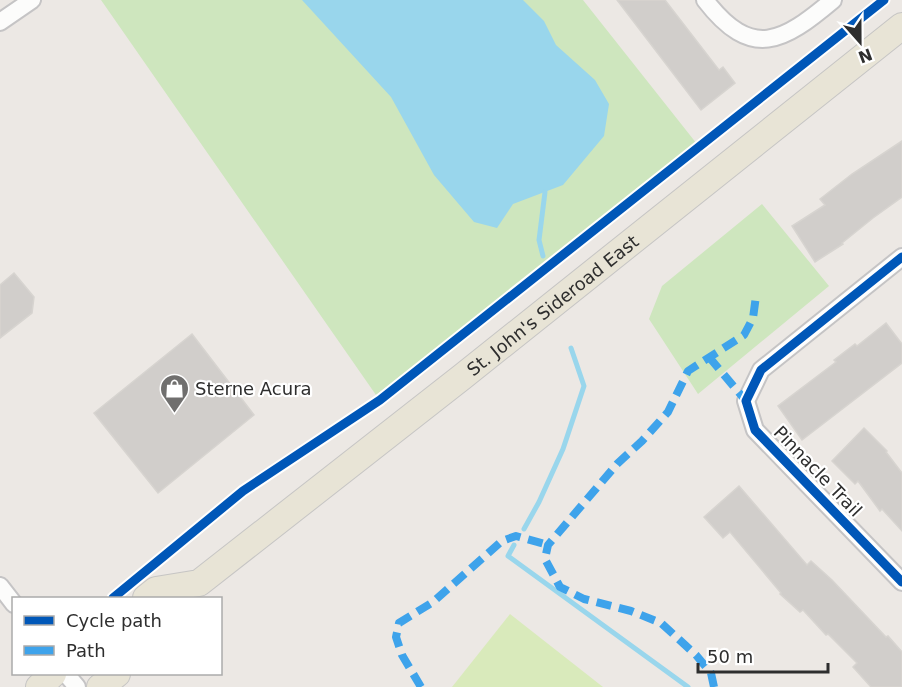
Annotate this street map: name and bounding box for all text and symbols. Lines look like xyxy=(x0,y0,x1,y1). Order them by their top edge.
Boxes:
north arrow xyxy=(830,12,890,72)
text: N xyxy=(856,44,875,67)
street label: St. John's Sideroad East xyxy=(462,230,642,380)
shop icon: Sterne Acura xyxy=(158,372,190,414)
place label: Sterne Acura xyxy=(195,378,312,399)
street label: Pinnacle Trail xyxy=(770,421,866,521)
legend xyxy=(12,597,222,675)
text: Cycle path xyxy=(66,610,162,631)
scale bar xyxy=(698,636,828,674)
text: Path xyxy=(66,640,106,661)
text: 50 m xyxy=(707,646,753,667)

